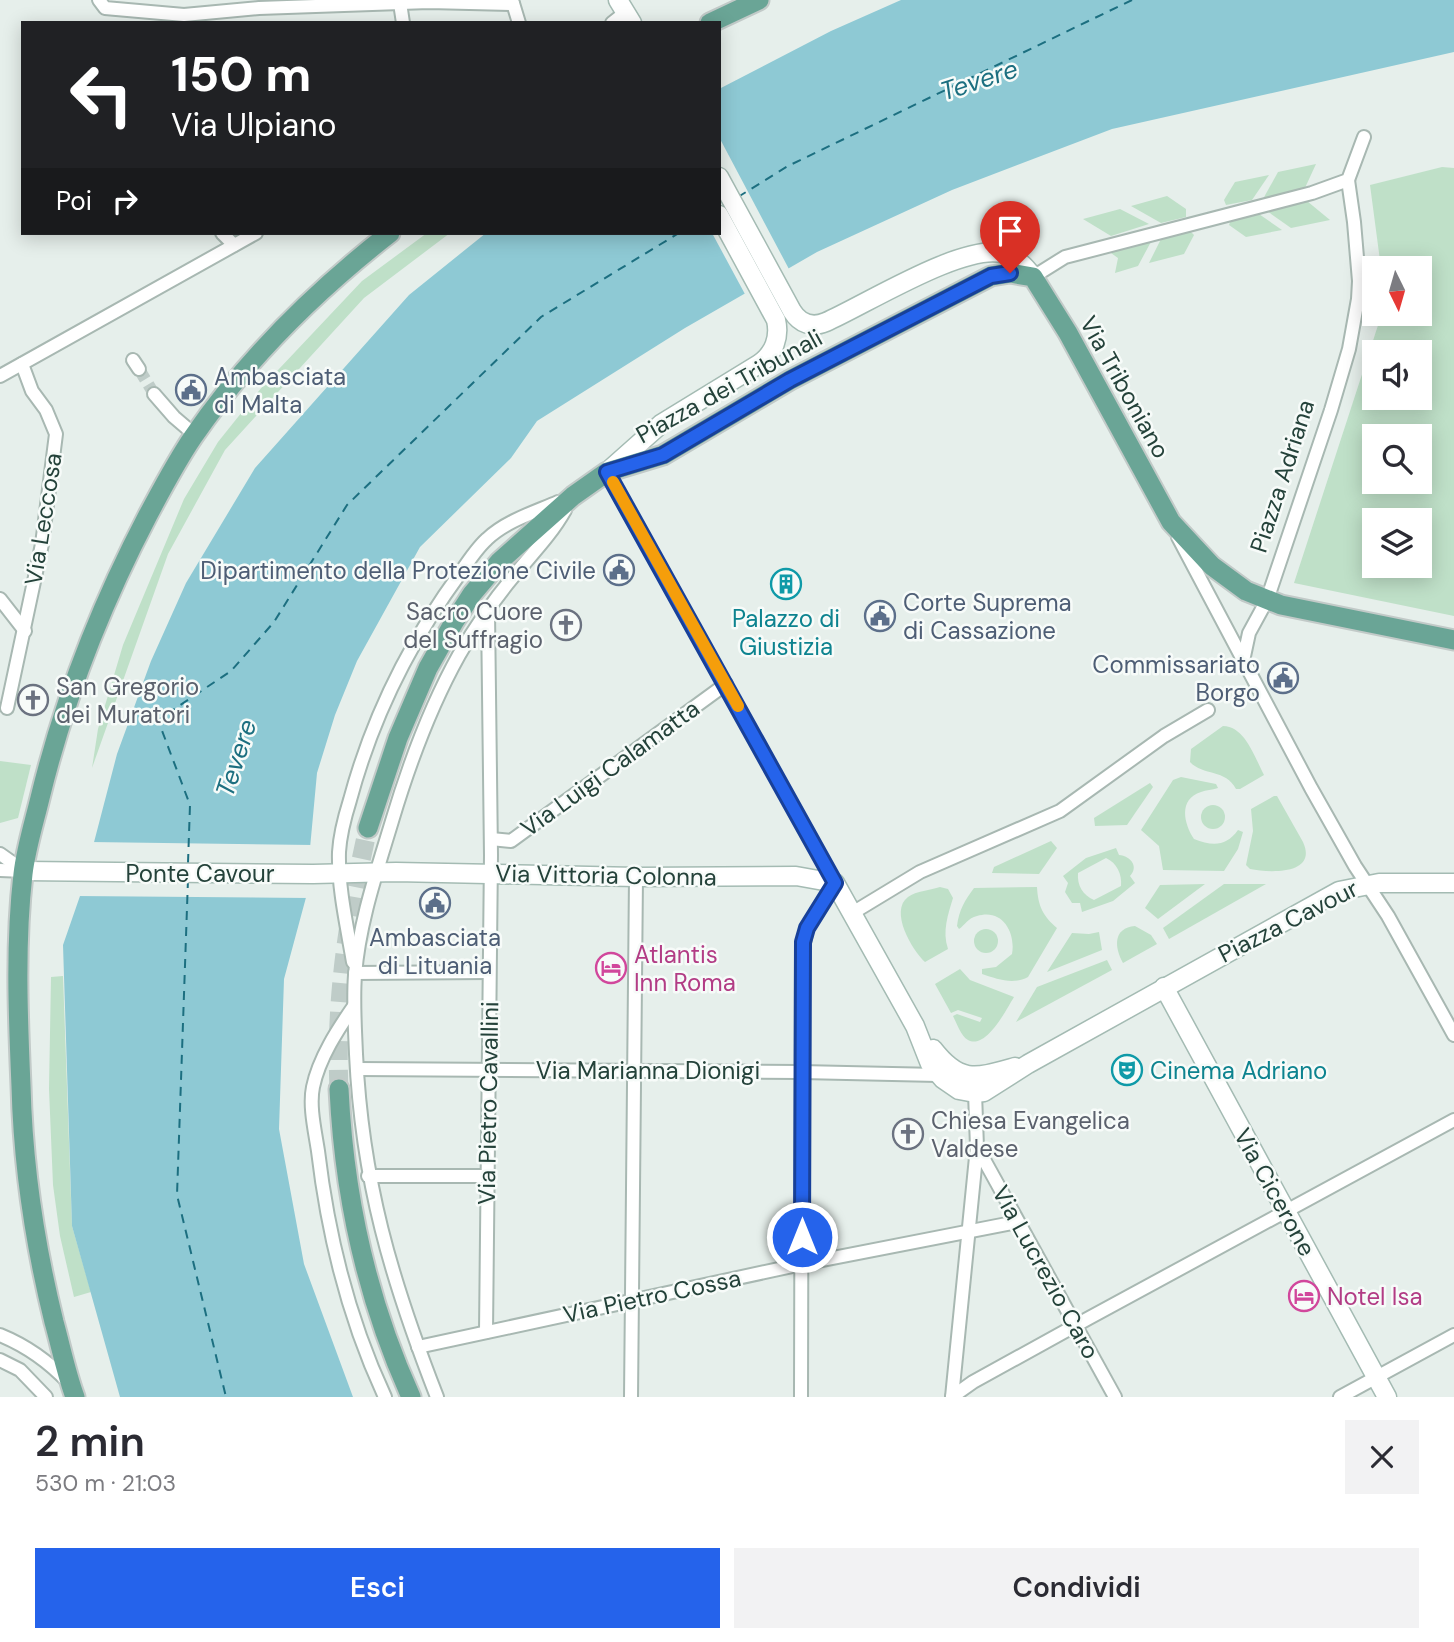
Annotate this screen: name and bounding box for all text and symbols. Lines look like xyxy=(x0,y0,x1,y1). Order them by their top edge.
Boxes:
text: 150 m xyxy=(171,42,311,106)
icon: left xyxy=(56,49,147,140)
water label: Tevere xyxy=(936,52,1022,108)
text: Via Ulpiano xyxy=(171,104,337,146)
icon: right xyxy=(106,182,144,220)
text: Poi xyxy=(56,184,92,218)
pin xyxy=(980,201,1040,273)
icon: arrive xyxy=(991,212,1029,250)
north arrow xyxy=(1362,256,1432,326)
map controls xyxy=(1362,256,1432,578)
street label: Via Triboniano xyxy=(1073,310,1177,464)
street label: Piazza dei Tribunali xyxy=(630,322,828,450)
button: sound xyxy=(1362,340,1432,410)
place label: Ambasciata di Malta xyxy=(214,361,346,420)
public building icon: Ambasciata di Malta xyxy=(174,373,208,407)
street label: Piazza Adriana xyxy=(1243,396,1321,556)
button: search xyxy=(1362,424,1432,494)
street label: Via Leccosa xyxy=(17,450,69,588)
button: layers xyxy=(1362,508,1432,578)
public building icon: Dipartimento della Protezione Civile xyxy=(602,553,636,587)
place label: Dipartimento della Protezione Civile xyxy=(200,555,596,586)
building icon: Palazzo di Giustizia xyxy=(769,567,803,601)
place label: Corte Suprema di Cassazione xyxy=(903,587,1072,646)
place label: Sacro Cuore del Suffragio xyxy=(403,596,543,655)
public building icon: Corte Suprema di Cassazione xyxy=(863,599,897,633)
place label: Palazzo di Giustizia xyxy=(732,603,840,662)
church icon: Sacro Cuore del Suffragio xyxy=(549,608,583,642)
place label: Commissariato Borgo xyxy=(1092,649,1260,708)
public building icon: Commissariato Borgo xyxy=(1266,661,1300,695)
place label: San Gregorio dei Muratori xyxy=(56,671,199,730)
church icon: San Gregorio dei Muratori xyxy=(16,683,50,717)
street label: Via Luigi Calamatta xyxy=(514,693,706,843)
water label: Tevere xyxy=(208,715,264,801)
street label: Ponte Cavour xyxy=(125,858,275,889)
street label: Via Vittoria Colonna xyxy=(495,858,717,892)
street label: Piazza Cavour xyxy=(1213,872,1363,970)
public building icon: Ambasciata di Lituania xyxy=(418,886,452,920)
place label: Ambasciata di Lituania xyxy=(369,922,501,981)
place label: Atlantis Inn Roma xyxy=(634,939,736,998)
hotel icon: Atlantis Inn Roma xyxy=(594,951,628,985)
street label: Via Pietro Cavallini xyxy=(471,1001,505,1205)
theatre icon: Cinema Adriano xyxy=(1110,1053,1144,1087)
street label: Via Marianna Dionigi xyxy=(536,1055,760,1086)
place label: Cinema Adriano xyxy=(1150,1055,1327,1086)
place label: Chiesa Evangelica Valdese xyxy=(931,1105,1130,1164)
church icon: Chiesa Evangelica Valdese xyxy=(891,1117,925,1151)
street label: Via Cicerone xyxy=(1227,1123,1323,1261)
street label: Via Lucrezio Caro xyxy=(985,1180,1107,1364)
position arrow xyxy=(765,1200,839,1274)
street label: Via Pietro Cossa xyxy=(560,1262,744,1330)
hotel icon: Notel Isa xyxy=(1287,1279,1321,1313)
place label: Notel Isa xyxy=(1327,1281,1423,1312)
text: 2 min xyxy=(35,1414,145,1469)
button: close xyxy=(1345,1420,1419,1494)
text: 530 m · 21:03 xyxy=(35,1468,176,1498)
button: Esci xyxy=(35,1548,720,1628)
button: Condividi xyxy=(734,1548,1419,1628)

